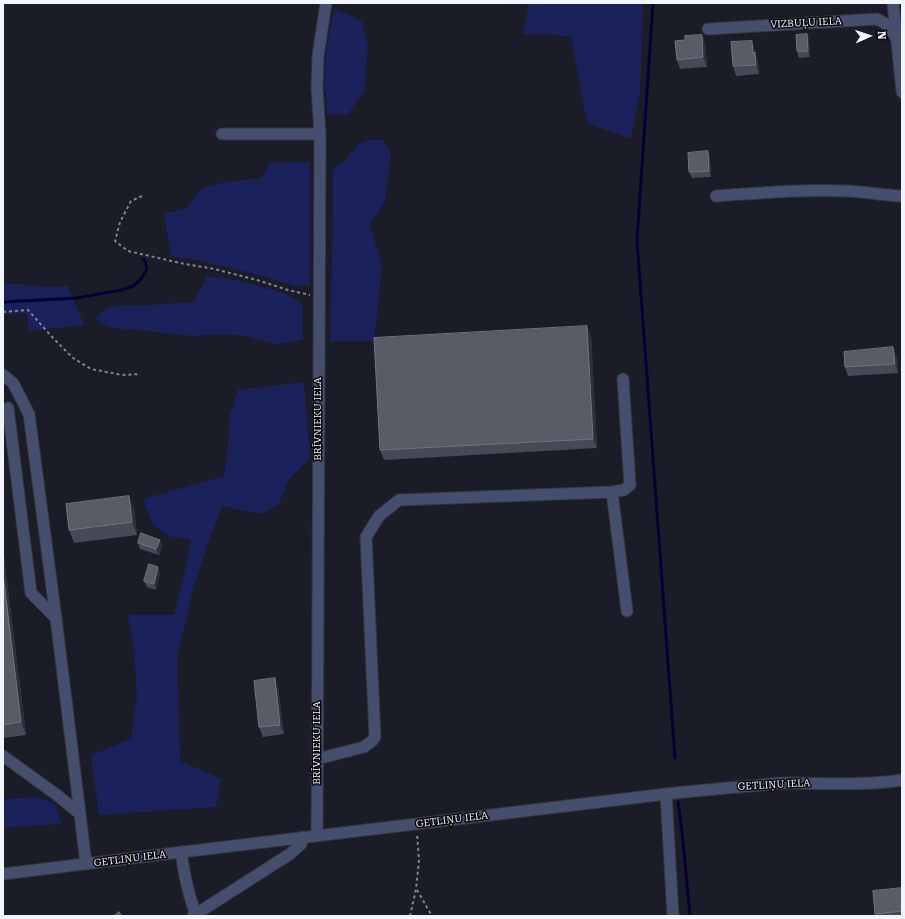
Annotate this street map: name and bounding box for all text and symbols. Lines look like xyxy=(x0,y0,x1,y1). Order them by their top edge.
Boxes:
street label: VIZBUĻU IELA xyxy=(770,15,842,31)
north arrow xyxy=(849,16,889,56)
text: N xyxy=(875,31,888,40)
street label: BRĪVNIEKU IELA xyxy=(312,377,324,461)
street label: BRĪVNIEKU IELA xyxy=(311,701,323,785)
street label: GETLIŅU IELA xyxy=(737,777,811,793)
street label: GETLIŅU IELA xyxy=(415,810,489,830)
street label: GETLIŅU IELA xyxy=(93,849,167,869)

